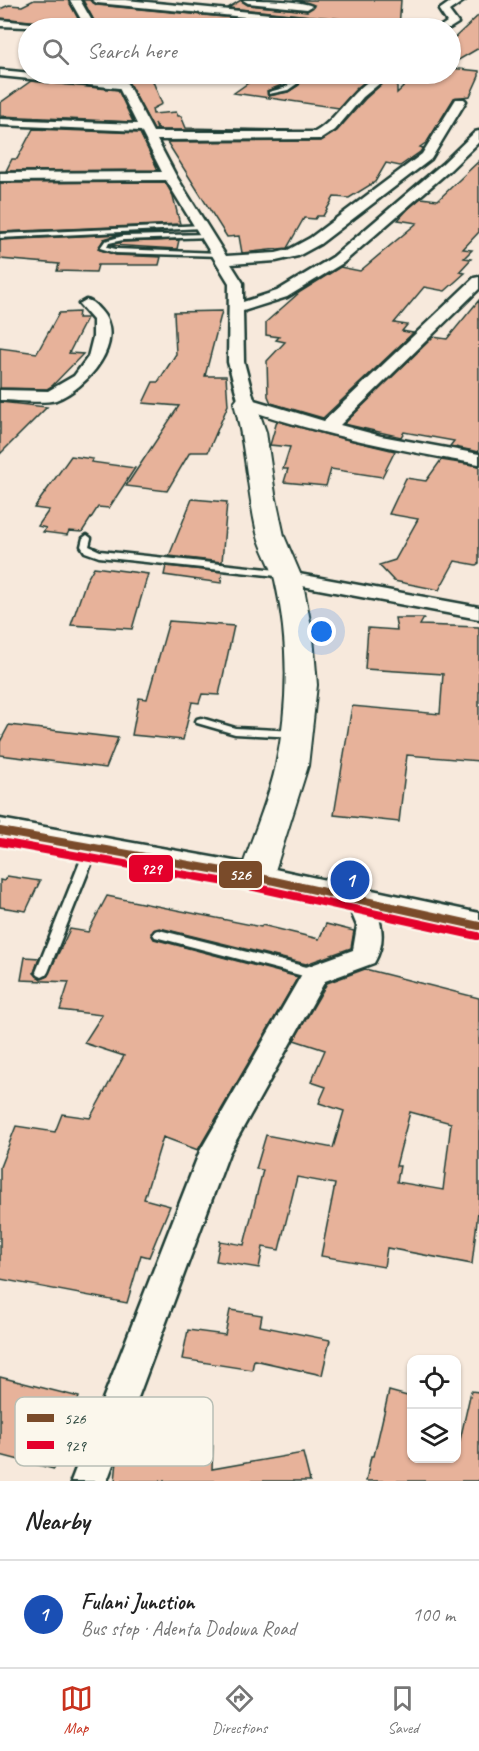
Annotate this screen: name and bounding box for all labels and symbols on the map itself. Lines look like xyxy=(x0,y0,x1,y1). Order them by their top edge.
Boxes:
your location xyxy=(307,617,336,646)
line badge: 929 xyxy=(128,854,174,883)
pin: 1 xyxy=(330,858,370,902)
text: 929 xyxy=(140,859,164,879)
line badge: 526 xyxy=(218,860,263,889)
text: 526 xyxy=(229,865,252,885)
legend xyxy=(15,1397,213,1466)
text: 526 xyxy=(64,1409,86,1429)
text: 929 xyxy=(64,1436,87,1456)

